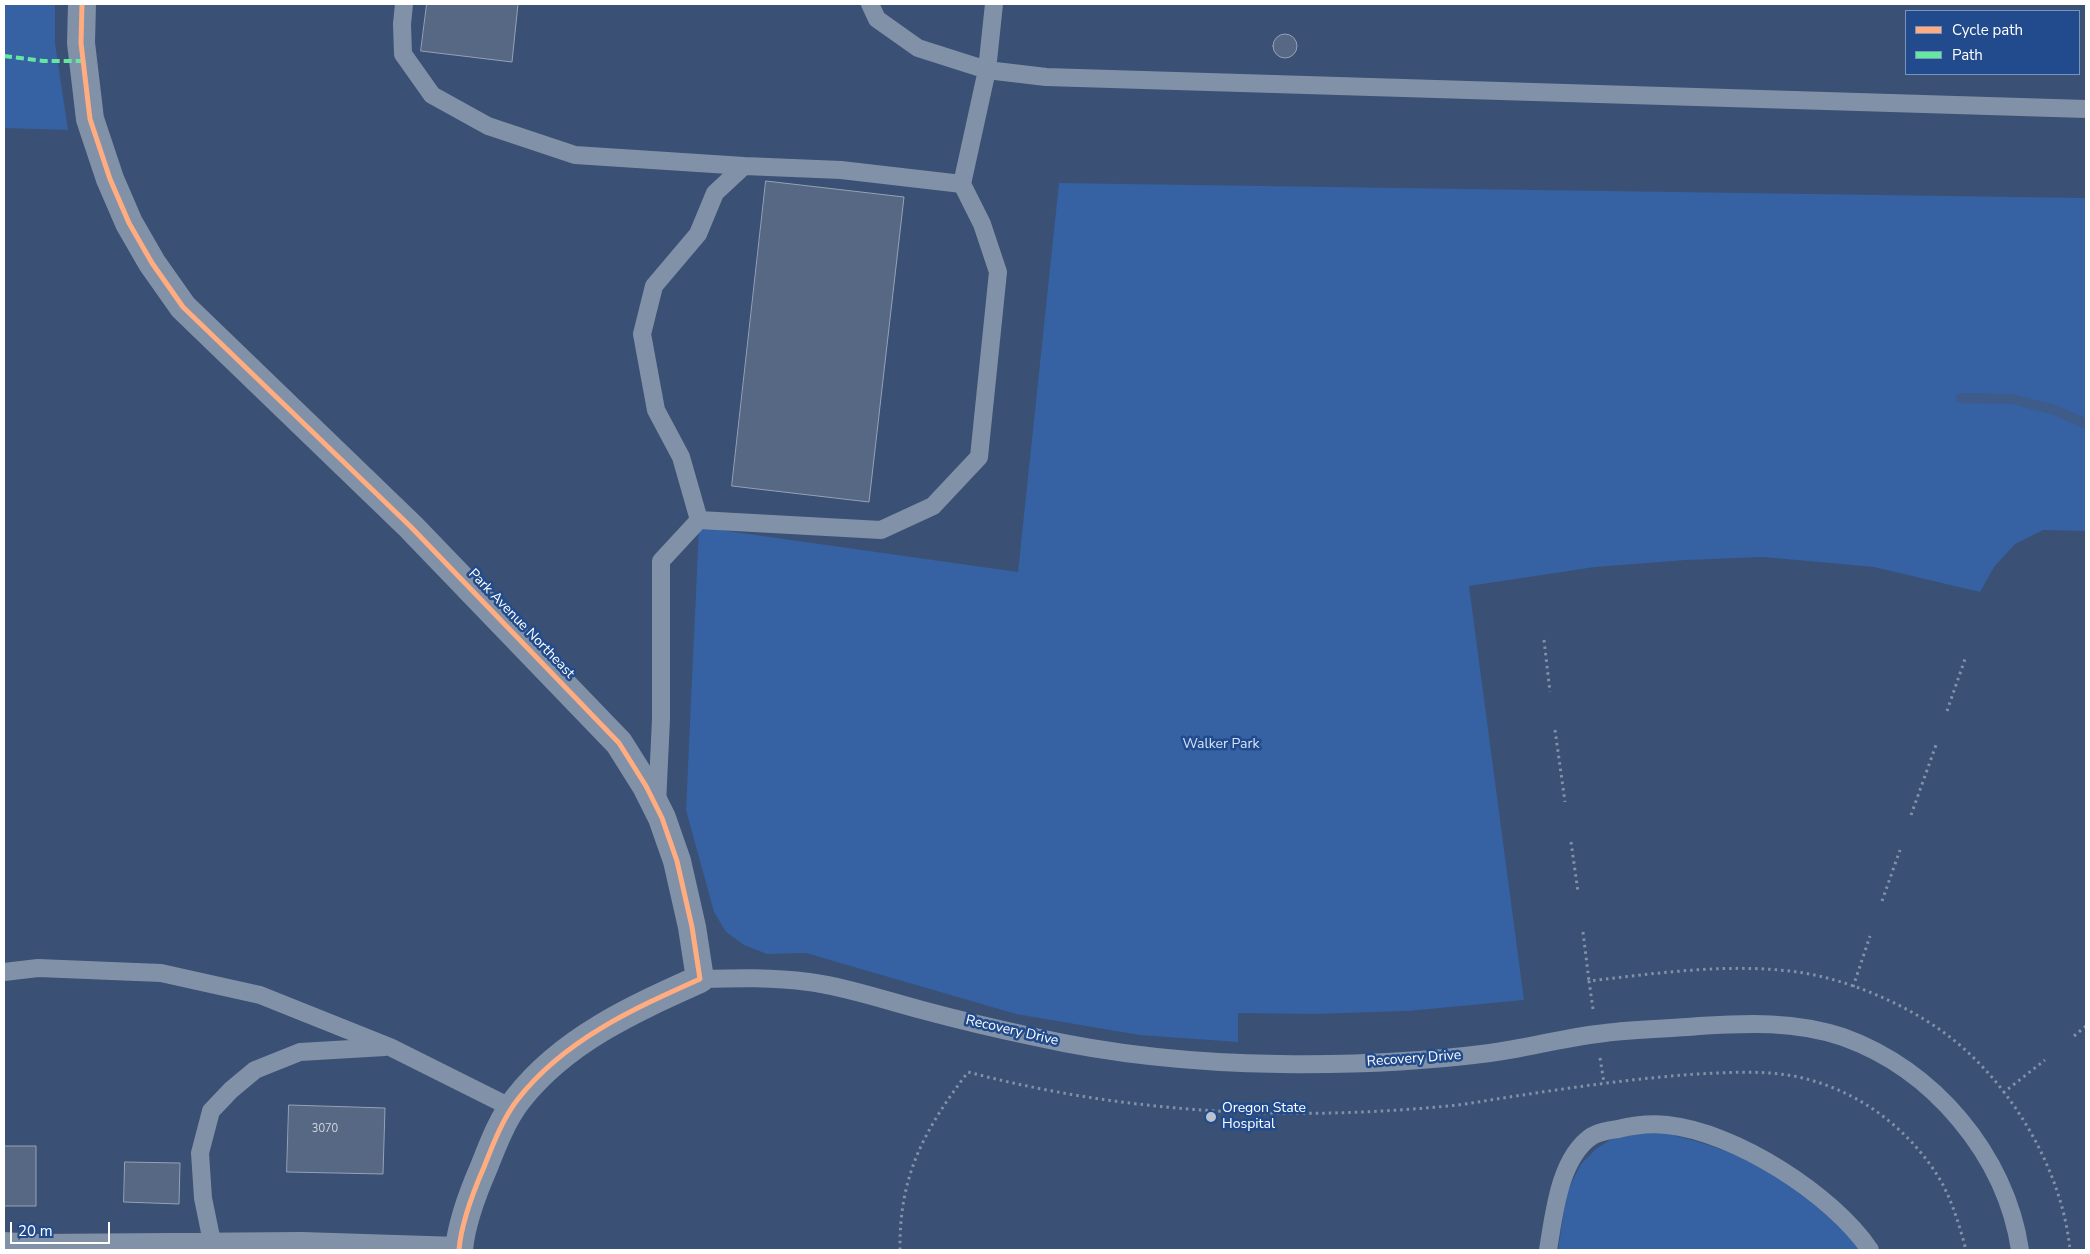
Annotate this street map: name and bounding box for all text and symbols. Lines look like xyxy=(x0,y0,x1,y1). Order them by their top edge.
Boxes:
legend xyxy=(1905,10,2080,75)
text: Cycle path xyxy=(1952,20,2023,40)
text: Path xyxy=(1952,45,1983,65)
street label: Park Avenue Northeast xyxy=(464,566,578,682)
park label: Walker Park xyxy=(1182,737,1260,753)
street label: Recovery Drive xyxy=(964,1012,1060,1050)
street label: Recovery Drive xyxy=(1366,1047,1462,1071)
place label: Oregon State Hospital xyxy=(1222,1101,1306,1134)
marker: Oregon State Hospital xyxy=(1204,1110,1218,1124)
house number: 3070 xyxy=(312,1122,338,1136)
scale bar xyxy=(12,1212,112,1244)
text: 20 m xyxy=(18,1221,53,1241)

